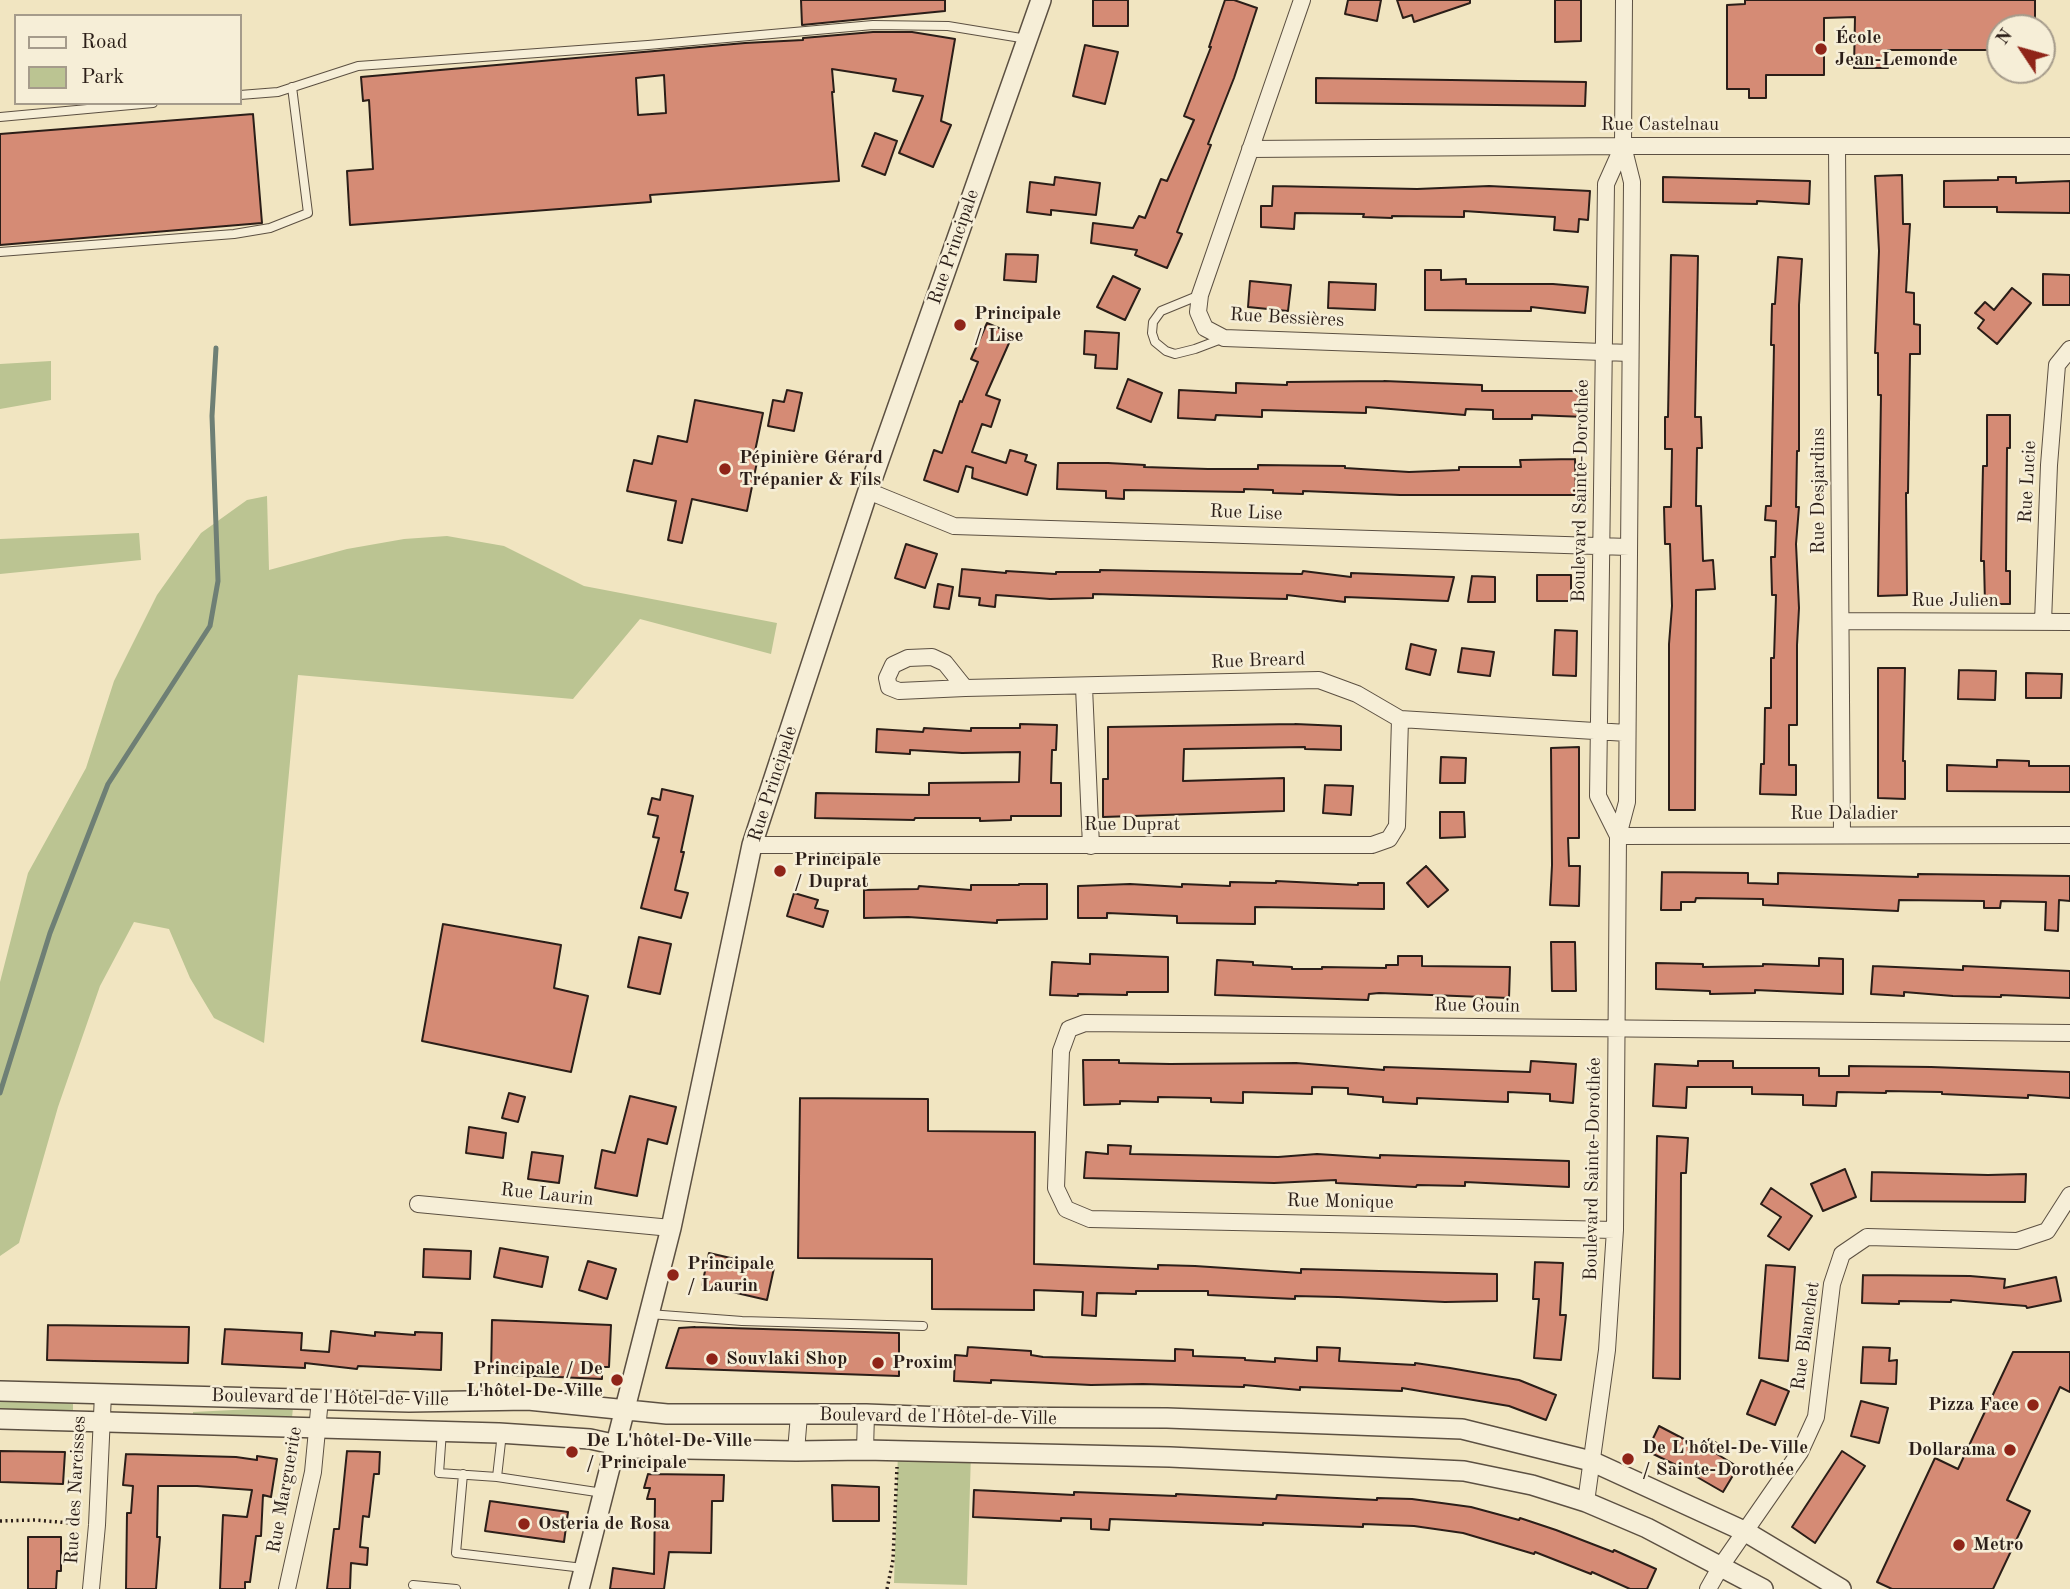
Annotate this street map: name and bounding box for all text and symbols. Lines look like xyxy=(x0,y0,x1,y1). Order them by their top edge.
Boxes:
legend xyxy=(14,14,242,105)
north arrow xyxy=(1986,14,2056,84)
text: N xyxy=(1993,26,2017,49)
place label: École Jean-Lemonde xyxy=(1835,27,1958,71)
text: Road xyxy=(81,32,128,53)
marker: École Jean-Lemonde xyxy=(1813,41,1829,57)
text: Park xyxy=(81,67,124,88)
street label: Rue Castelnau xyxy=(1601,114,1719,136)
street label: Rue Principale xyxy=(924,186,984,308)
place label: Principale / Lise xyxy=(974,303,1061,347)
street label: Rue Bessières xyxy=(1229,304,1345,332)
marker: Principale / Lise xyxy=(952,317,968,333)
street label: Boulevard Sainte-Dorothée xyxy=(1568,379,1594,603)
street label: Rue Desjardins xyxy=(1808,428,1830,554)
street label: Rue Lucie xyxy=(2014,440,2042,524)
place label: Pépinière Gérard Trépanier & Fils xyxy=(739,447,883,491)
marker: Pépinière Gérard Trépanier & Fils xyxy=(717,461,733,477)
street label: Rue Lise xyxy=(1209,500,1283,526)
street label: Rue Julien xyxy=(1911,590,1999,612)
street label: Rue Breard xyxy=(1210,648,1306,674)
street label: Rue Principale xyxy=(744,723,802,845)
street label: Rue Daladier xyxy=(1790,803,1898,825)
street label: Rue Duprat xyxy=(1084,814,1180,836)
place label: Principale / Duprat xyxy=(794,849,881,893)
marker: Principale / Duprat xyxy=(772,863,788,879)
street label: Rue Gouin xyxy=(1434,994,1520,1018)
street label: Boulevard Sainte-Dorothée xyxy=(1580,1057,1606,1281)
street label: Rue Laurin xyxy=(499,1179,595,1211)
street label: Rue Monique xyxy=(1286,1190,1394,1214)
place label: Principale / Laurin xyxy=(687,1253,774,1297)
marker: Principale / Laurin xyxy=(665,1267,681,1283)
street label: Rue Blanchet xyxy=(1787,1280,1825,1392)
place label: Souvlaki Shop xyxy=(726,1348,847,1370)
marker: Souvlaki Shop xyxy=(704,1351,720,1367)
place label: Proxim xyxy=(892,1352,953,1374)
marker: Proxim xyxy=(870,1355,886,1371)
place label: Principale / De L'hôtel-De-Ville xyxy=(466,1358,603,1402)
marker: Principale / De L'hôtel-De-Ville xyxy=(609,1372,625,1388)
street label: Boulevard de l'Hôtel-de-Ville xyxy=(211,1385,449,1411)
place label: Pizza Face xyxy=(1928,1394,2019,1416)
marker: Pizza Face xyxy=(2025,1397,2041,1413)
street label: Boulevard de l'Hôtel-de-Ville xyxy=(819,1404,1057,1430)
street label: Rue des Narcisses xyxy=(61,1415,91,1565)
street label: Rue Marguerite xyxy=(263,1425,307,1555)
place label: De L'hôtel-De-Ville / Principale xyxy=(586,1430,752,1474)
place label: De L'hôtel-De-Ville / Sainte-Dorothée xyxy=(1642,1437,1808,1481)
place label: Dollarama xyxy=(1907,1439,1996,1461)
marker: Dollarama xyxy=(2002,1442,2018,1458)
marker: De L'hôtel-De-Ville / Principale xyxy=(564,1444,580,1460)
marker: De L'hôtel-De-Ville / Sainte-Dorothée xyxy=(1620,1451,1636,1467)
place label: Osteria de Rosa xyxy=(538,1513,670,1535)
marker: Osteria de Rosa xyxy=(516,1516,532,1532)
place label: Metro xyxy=(1973,1534,2024,1556)
marker: Metro xyxy=(1951,1537,1967,1553)

